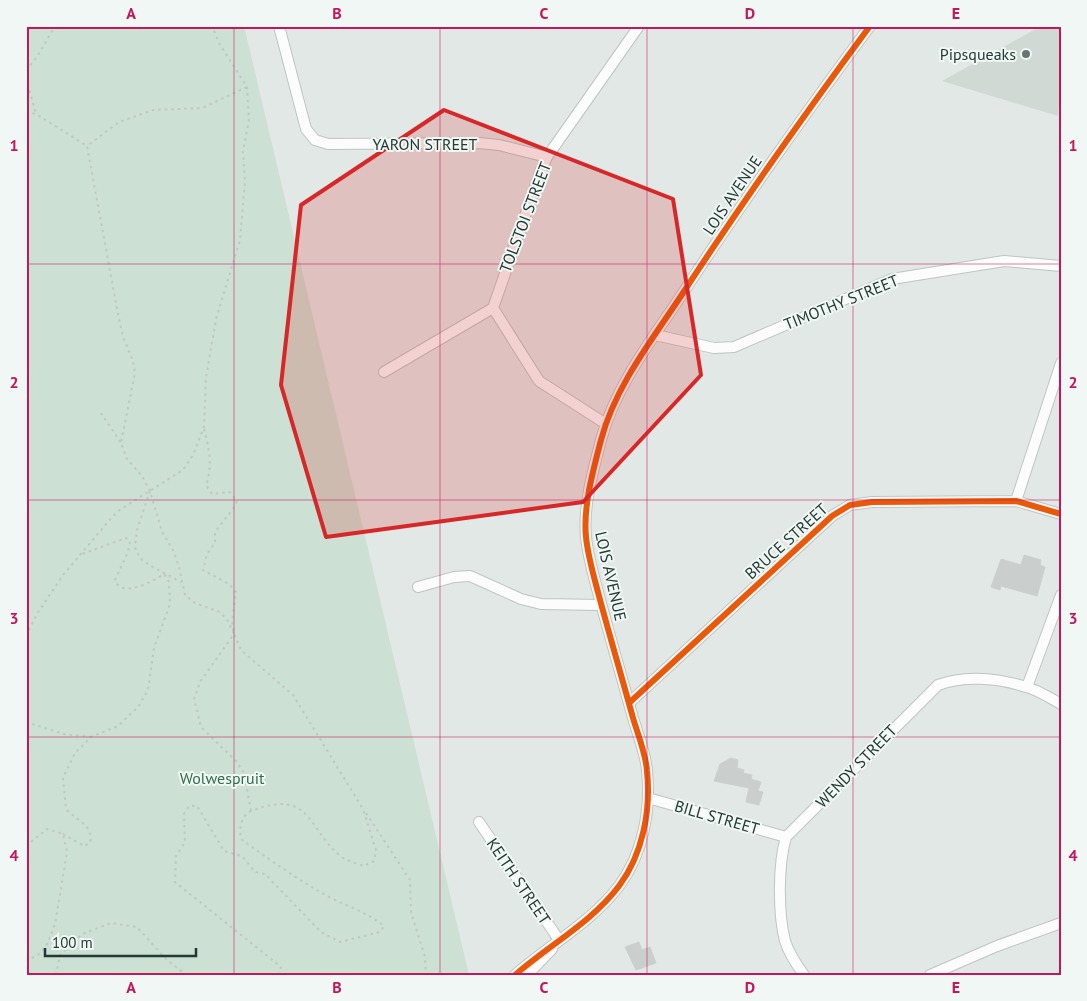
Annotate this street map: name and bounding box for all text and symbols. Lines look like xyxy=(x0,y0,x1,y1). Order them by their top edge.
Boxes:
text: A xyxy=(126,3,136,23)
text: B xyxy=(332,3,342,23)
text: C xyxy=(540,3,549,23)
text: D xyxy=(745,3,755,23)
text: E xyxy=(952,3,960,23)
place label: Pipsqueaks xyxy=(940,44,1016,64)
marker: Pipsqueaks xyxy=(1020,48,1032,60)
street label: YARON STREET xyxy=(373,134,478,154)
text: 1 xyxy=(9,135,19,155)
text: 1 xyxy=(1068,135,1078,155)
street label: LOIS AVENUE xyxy=(698,152,766,238)
street label: TOLSTOI STREET xyxy=(495,159,555,275)
street label: TIMOTHY STREET xyxy=(781,270,901,334)
text: 2 xyxy=(9,372,19,392)
text: 2 xyxy=(1068,372,1078,392)
street label: BRUCE STREET xyxy=(741,499,831,583)
street label: LOIS AVENUE xyxy=(591,529,631,623)
text: 3 xyxy=(9,608,19,628)
text: 3 xyxy=(1068,608,1078,628)
street label: WENDY STREET xyxy=(811,720,901,812)
park label: Wolwespruit xyxy=(180,768,265,788)
street label: BILL STREET xyxy=(672,795,762,839)
street label: KEITH STREET xyxy=(483,834,555,928)
text: 4 xyxy=(9,845,19,865)
text: 4 xyxy=(1068,845,1078,865)
scale bar xyxy=(45,926,196,958)
text: 100 m xyxy=(52,933,93,952)
text: A xyxy=(126,977,136,997)
text: B xyxy=(332,977,342,997)
text: C xyxy=(540,977,549,997)
text: D xyxy=(745,977,755,997)
text: E xyxy=(952,977,960,997)

